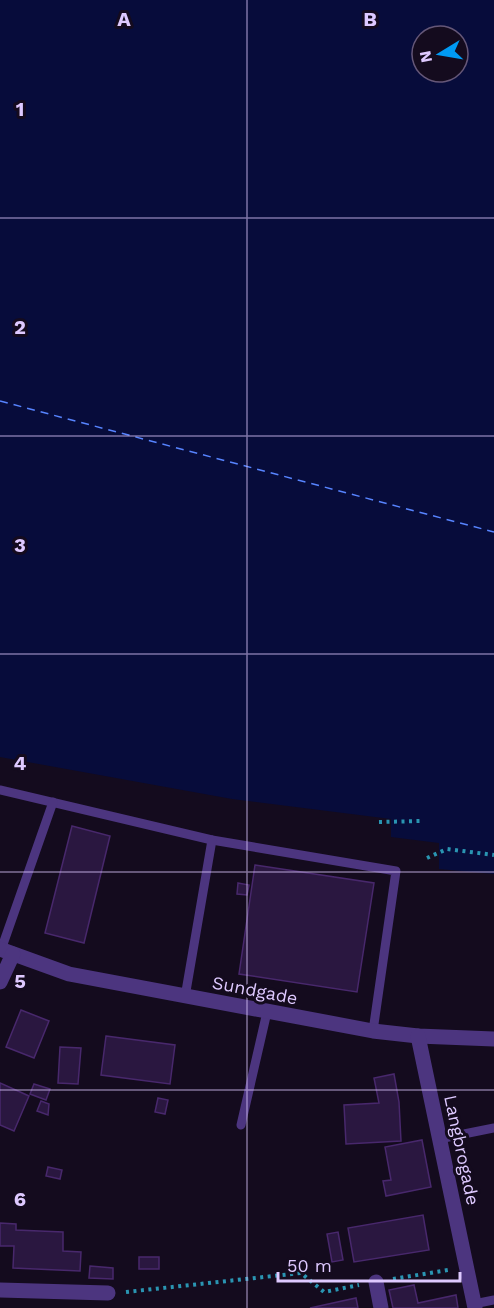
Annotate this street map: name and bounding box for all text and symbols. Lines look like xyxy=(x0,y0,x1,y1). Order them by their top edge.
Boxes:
text: A xyxy=(117,7,131,31)
text: B xyxy=(363,7,377,31)
north arrow xyxy=(410,24,470,84)
text: N xyxy=(415,49,436,64)
text: 1 xyxy=(16,97,24,121)
text: 2 xyxy=(14,315,26,339)
text: 3 xyxy=(14,533,26,557)
text: 4 xyxy=(14,751,27,775)
text: 5 xyxy=(14,969,26,993)
street label: Sundgade xyxy=(211,971,299,1009)
street label: Langbrogade xyxy=(440,1093,484,1207)
text: 6 xyxy=(14,1187,26,1211)
scale bar xyxy=(278,1245,460,1283)
text: 50 m xyxy=(287,1255,332,1276)

